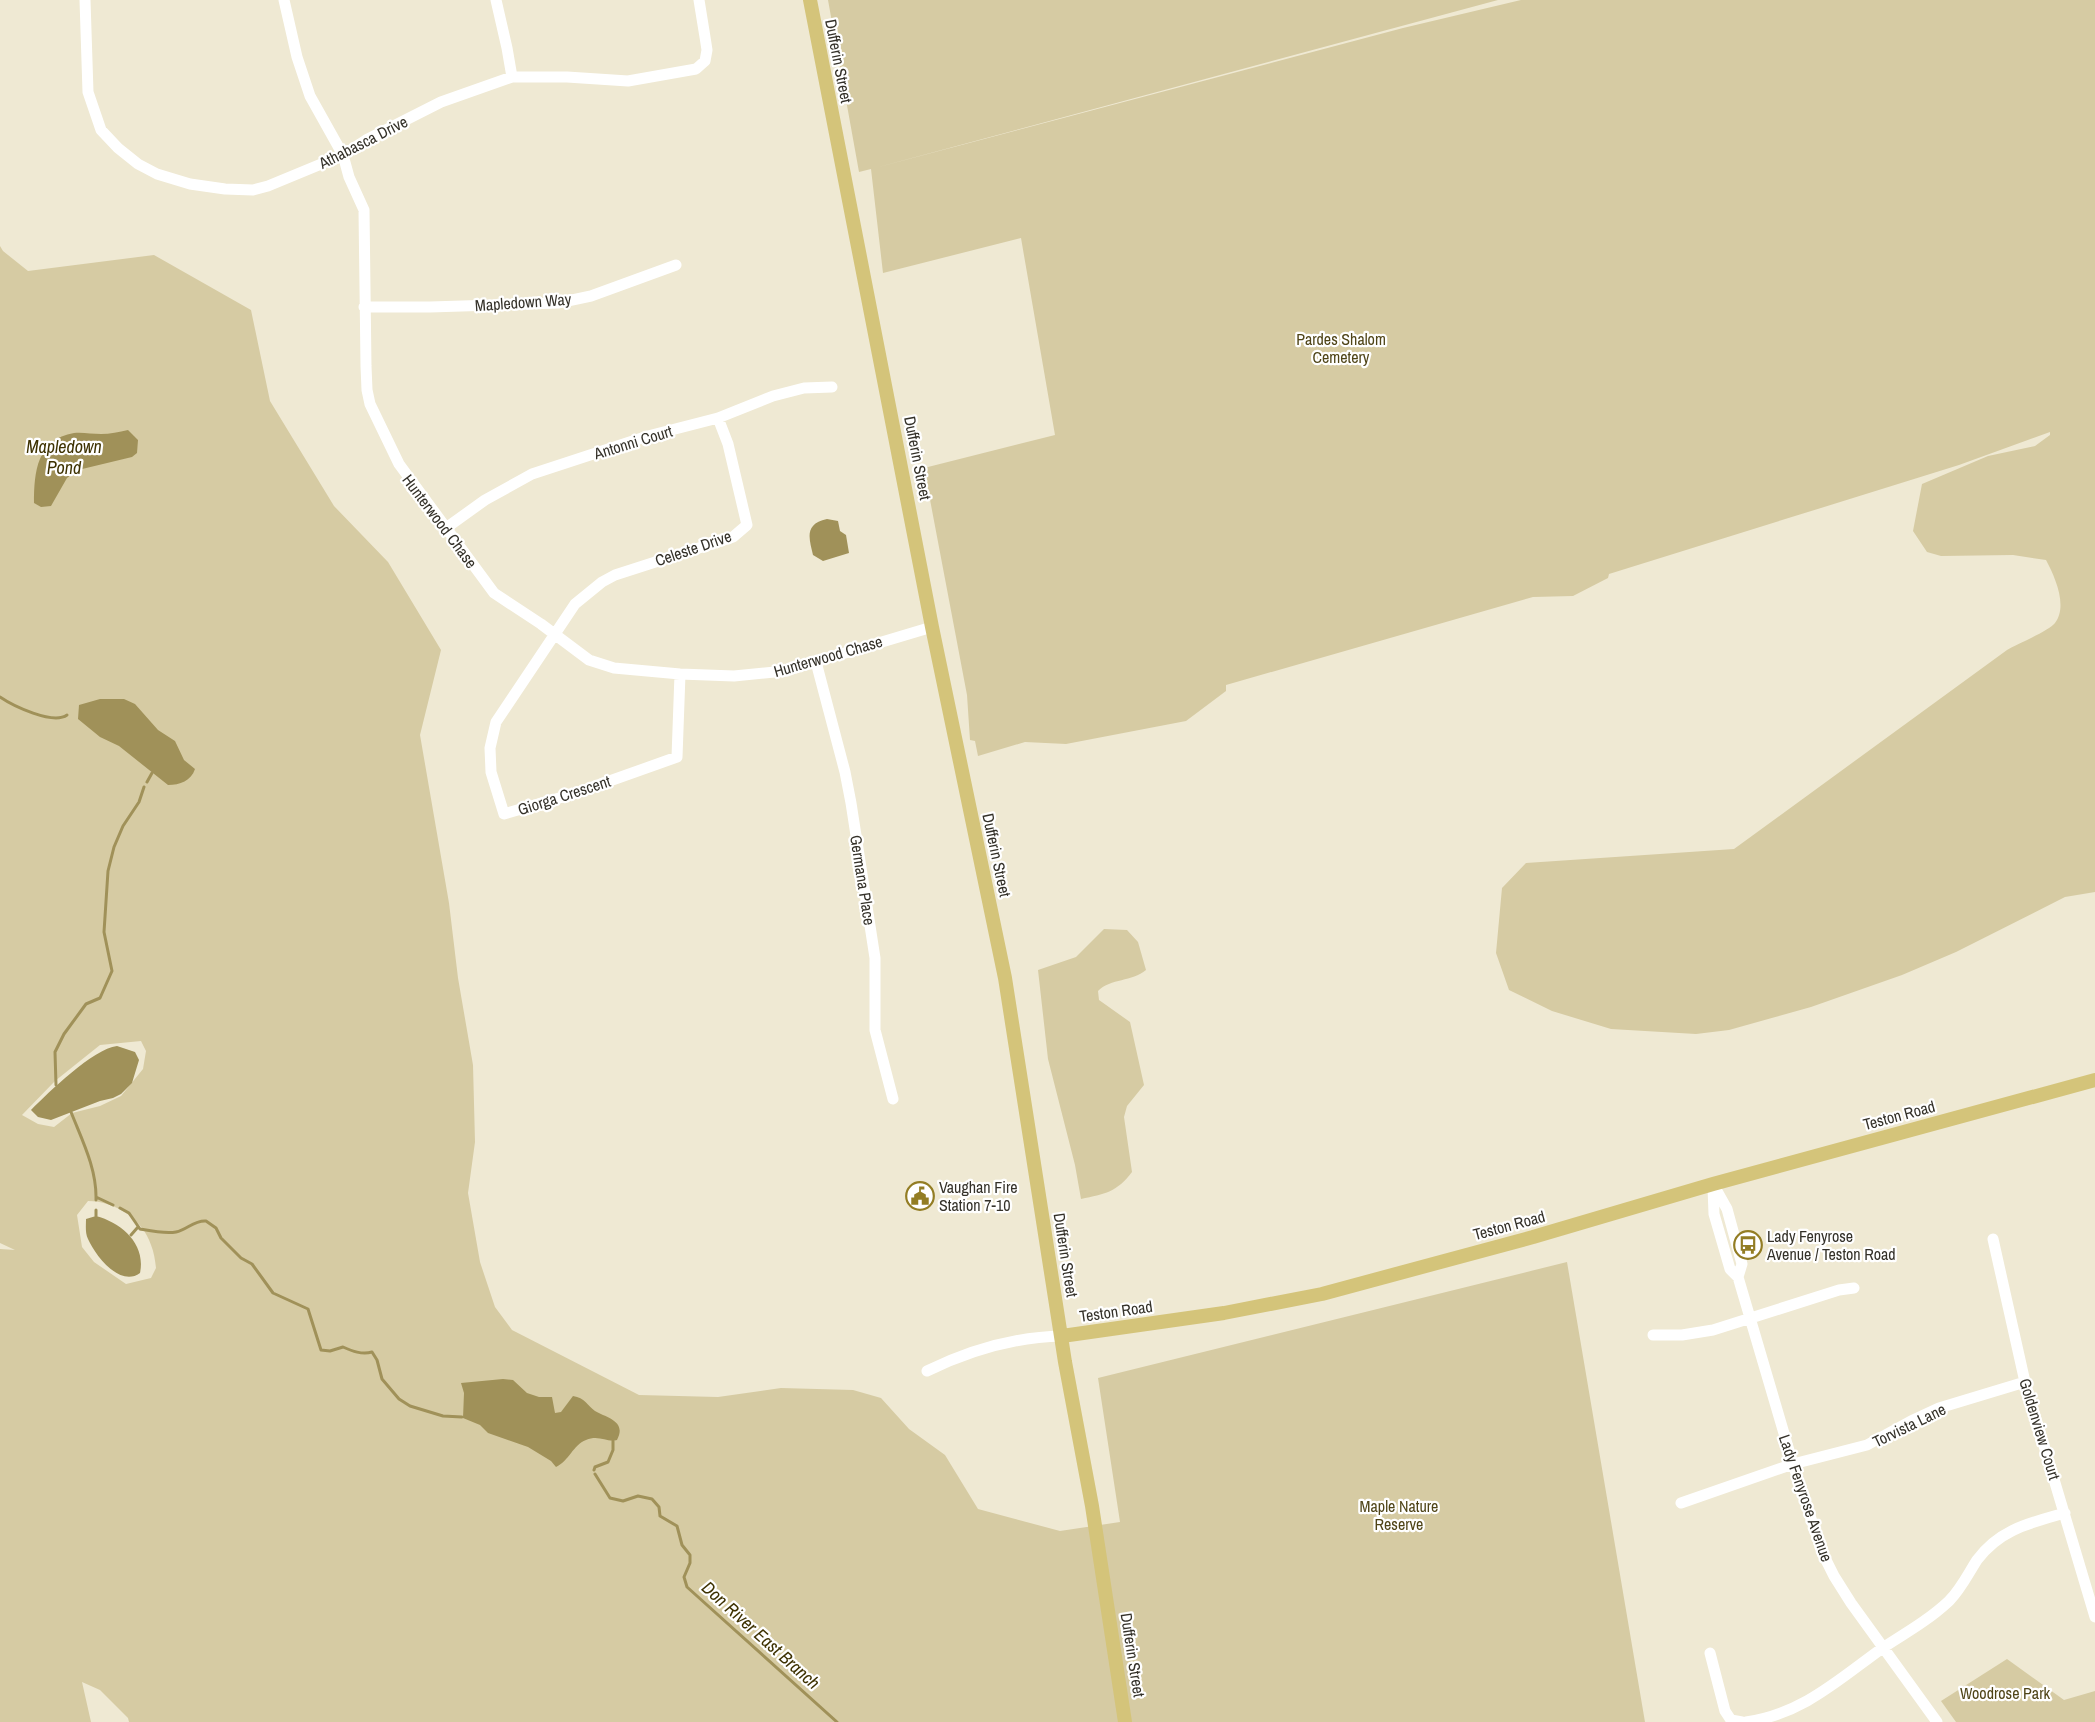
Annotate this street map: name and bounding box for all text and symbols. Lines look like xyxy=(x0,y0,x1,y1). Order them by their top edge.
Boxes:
street label: Dufferin Street xyxy=(820,17,858,105)
street label: Athabasca Drive xyxy=(314,110,411,174)
street label: Mapledown Way xyxy=(474,288,572,316)
park label: Pardes Shalom Cemetery xyxy=(1296,328,1386,368)
street label: Dufferin Street xyxy=(899,414,937,502)
street label: Antonni Court xyxy=(590,420,675,465)
water label: Mapledown Pond xyxy=(26,434,102,480)
street label: Hunterwood Chase xyxy=(397,470,483,572)
street label: Celeste Drive xyxy=(652,525,734,571)
street label: Hunterwood Chase xyxy=(771,630,885,682)
street label: Giorga Crescent xyxy=(515,770,614,820)
street label: Dufferin Street xyxy=(977,811,1017,899)
street label: Germana Place xyxy=(845,833,881,927)
street label: Teston Road xyxy=(1861,1095,1937,1135)
place label: Vaughan Fire Station 7-10 xyxy=(939,1176,1018,1216)
public building icon: Vaughan Fire Station 7-10 xyxy=(905,1181,935,1211)
street label: Teston Road xyxy=(1471,1205,1547,1245)
street label: Dufferin Street xyxy=(1048,1211,1084,1299)
place label: Lady Fenyrose Avenue / Teston Road xyxy=(1766,1225,1896,1265)
bus stop icon: Lady Fenyrose Avenue / Teston Road xyxy=(1733,1230,1763,1260)
street label: Teston Road xyxy=(1078,1295,1154,1327)
street label: Goldenview Court xyxy=(2014,1376,2066,1483)
street label: Torvista Lane xyxy=(1869,1398,1949,1452)
street label: Lady Fenyrose Avenue xyxy=(1774,1431,1838,1565)
park label: Maple Nature Reserve xyxy=(1360,1495,1438,1535)
water label: Don River East Branch xyxy=(697,1575,825,1695)
street label: Dufferin Street xyxy=(1115,1611,1151,1699)
park label: Woodrose Park xyxy=(1960,1682,2051,1704)

